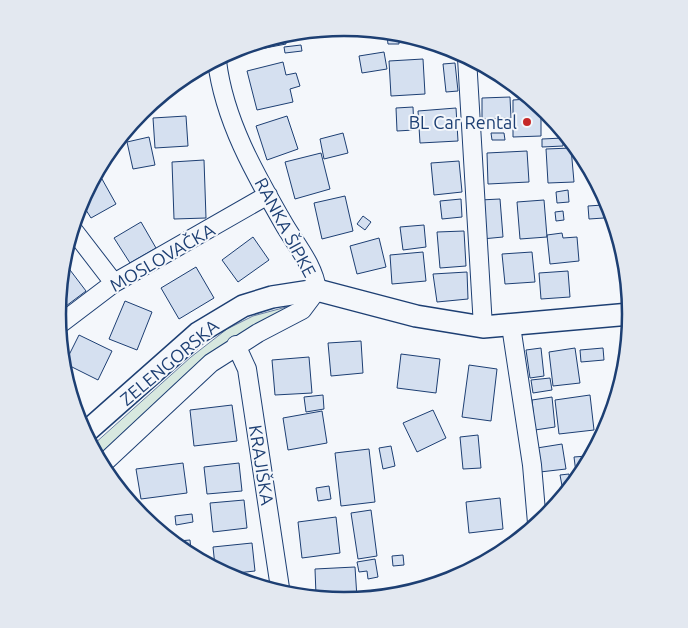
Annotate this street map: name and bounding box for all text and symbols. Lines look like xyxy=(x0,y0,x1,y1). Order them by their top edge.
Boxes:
place label: BL Car Rental xyxy=(409,112,517,132)
marker: BL Car Rental xyxy=(521,116,533,128)
street label: RANKA ŠIPKE xyxy=(251,173,321,280)
street label: MOSLOVAČKA xyxy=(106,218,218,295)
street label: ZELENGORSKA xyxy=(116,315,222,409)
street label: KRAJIŠKA xyxy=(246,423,279,507)

